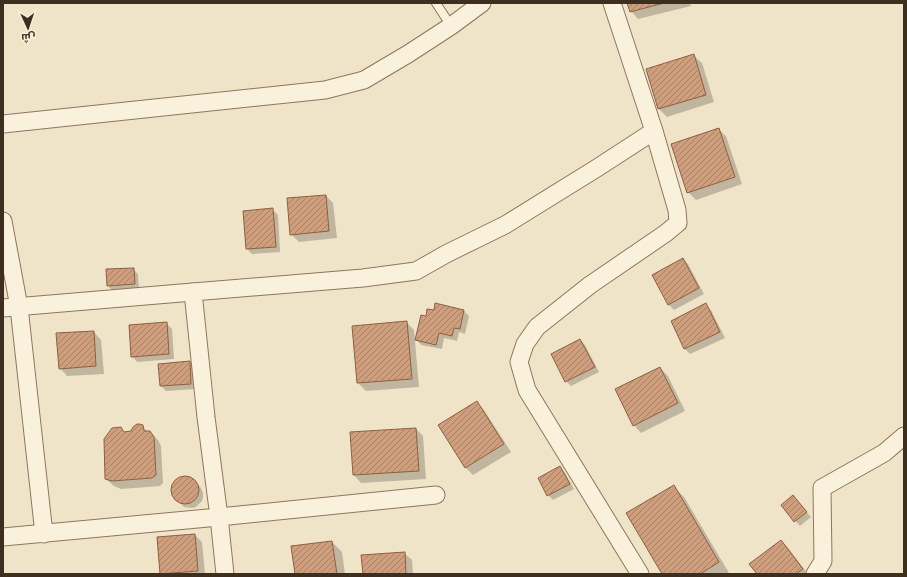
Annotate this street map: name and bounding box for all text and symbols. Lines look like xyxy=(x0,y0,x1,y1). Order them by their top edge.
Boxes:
north arrow xyxy=(8,8,48,48)
text: ش xyxy=(21,31,36,44)

